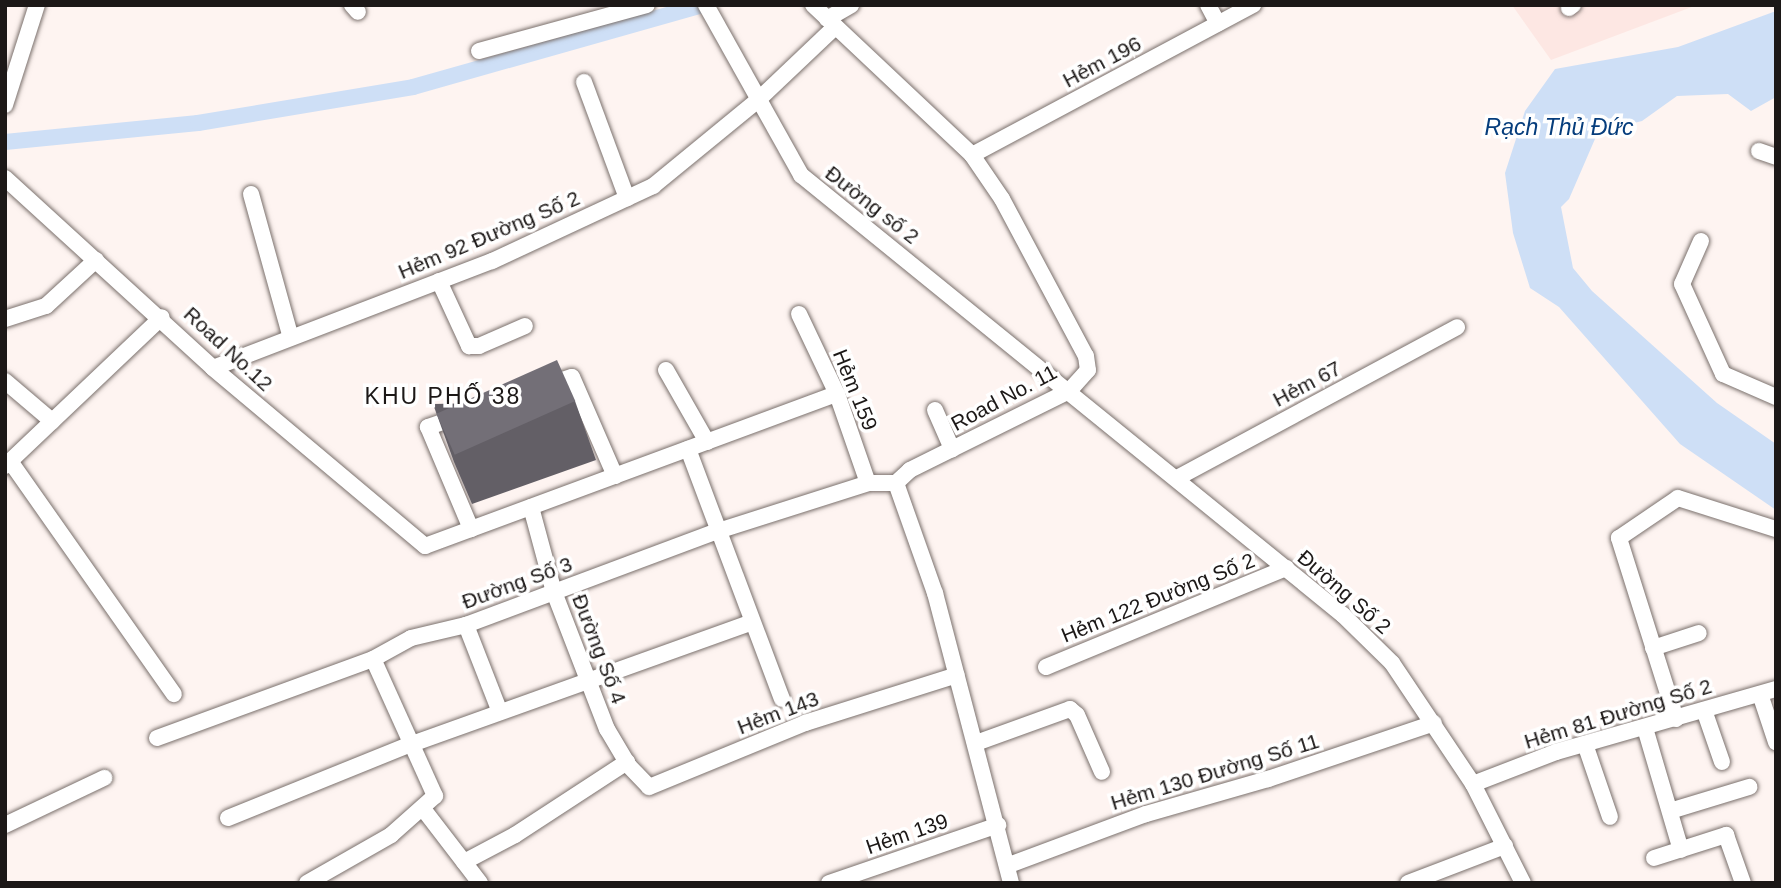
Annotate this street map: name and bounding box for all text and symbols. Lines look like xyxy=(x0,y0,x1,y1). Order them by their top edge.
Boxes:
street label: Hẻm 196 xyxy=(1058,31,1146,93)
water label: Rạch Thủ Đức xyxy=(1485,113,1633,141)
street label: Đường số 2 xyxy=(820,161,924,249)
street label: Hẻm 92 Đường Số 2 xyxy=(394,185,584,285)
street label: Road No.12 xyxy=(178,302,278,396)
street label: Hẻm 159 xyxy=(827,346,883,434)
street label: Hẻm 67 xyxy=(1269,356,1345,412)
street label: Road No. 11 xyxy=(947,360,1061,436)
district label: KHU PHỐ 38 xyxy=(366,382,520,410)
street label: Đường Số 2 xyxy=(1292,545,1396,639)
street label: Hẻm 122 Đường Số 2 xyxy=(1058,548,1258,648)
street label: Đường Số 3 xyxy=(458,551,576,615)
street label: Đường Số 4 xyxy=(567,591,631,707)
street label: Hẻm 81 Đường Số 2 xyxy=(1521,673,1715,755)
street label: Hẻm 143 xyxy=(734,686,822,740)
street label: Hẻm 130 Đường Số 11 xyxy=(1108,728,1322,816)
street label: Hẻm 139 xyxy=(863,808,951,860)

